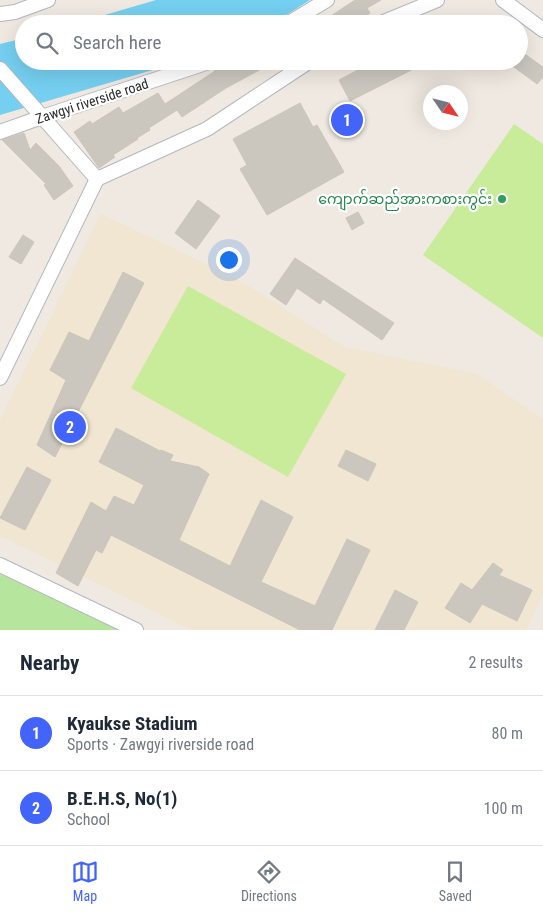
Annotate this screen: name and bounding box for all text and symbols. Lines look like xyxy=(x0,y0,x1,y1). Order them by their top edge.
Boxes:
search box xyxy=(15,15,528,70)
icon: search xyxy=(33,29,61,57)
text: Search here xyxy=(73,31,161,54)
street label: Zawgyi riverside road xyxy=(34,75,150,127)
north arrow xyxy=(423,85,468,130)
pin: 1 xyxy=(331,101,363,139)
place label: ကျောက်ဆည်အားကစားကွင်း xyxy=(318,189,492,211)
marker: ကျောက်ဆည်အားကစားကွင်း xyxy=(496,193,508,205)
your location xyxy=(216,247,242,273)
pin: 2 xyxy=(54,408,86,446)
text: Nearby xyxy=(20,651,79,675)
text: 2 results xyxy=(468,653,523,672)
text: Kyaukse Stadium xyxy=(67,712,198,735)
text: 1 xyxy=(32,724,40,743)
text: 80 m xyxy=(491,724,523,743)
text: Sports · Zawgyi riverside road xyxy=(67,735,254,754)
text: B.E.H.S, No(1) xyxy=(67,787,177,810)
text: 2 xyxy=(32,799,40,818)
text: 100 m xyxy=(484,799,523,818)
text: School xyxy=(67,810,110,829)
tab: Map xyxy=(71,858,99,904)
tab: Directions xyxy=(241,858,297,904)
tab: Saved xyxy=(439,858,472,904)

